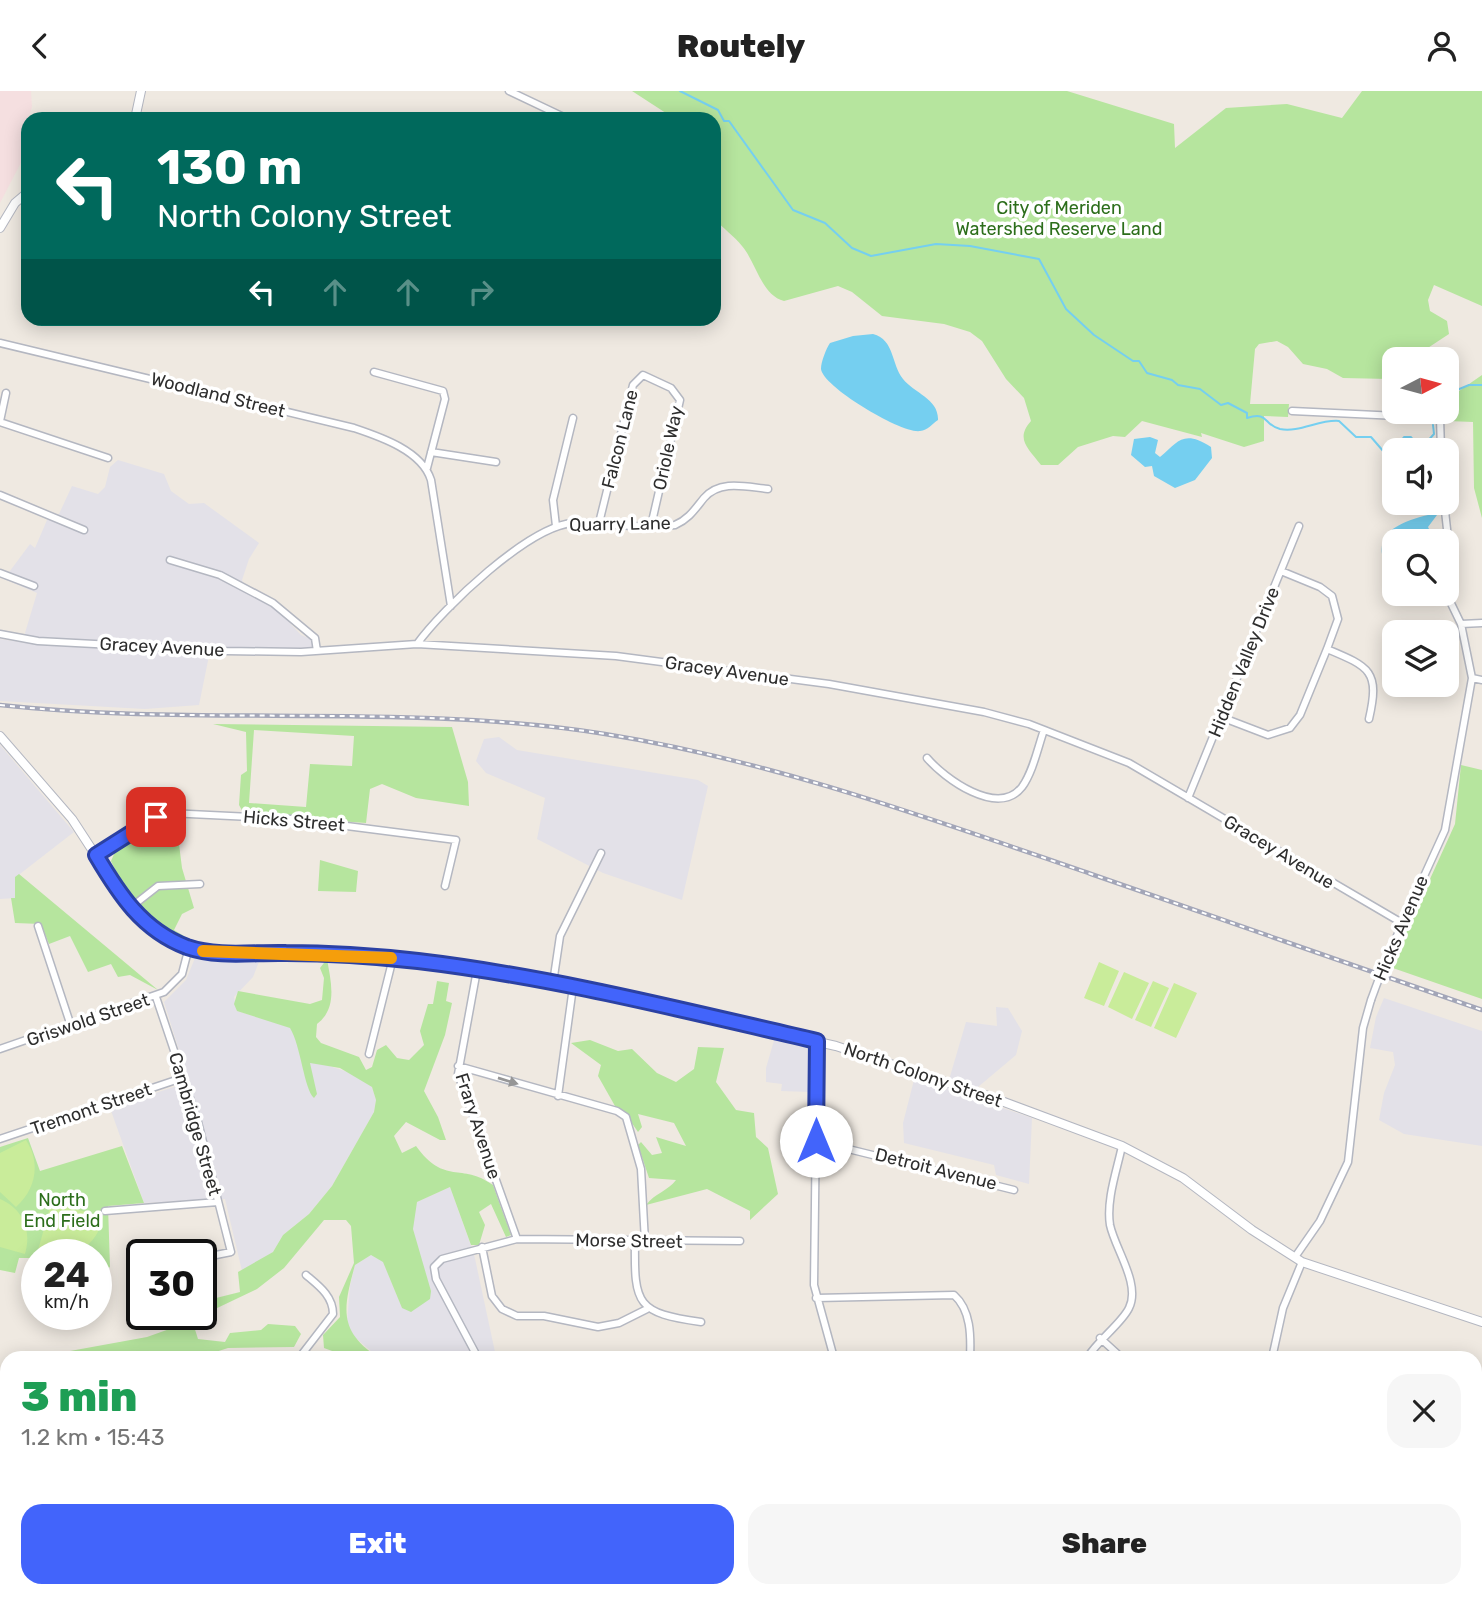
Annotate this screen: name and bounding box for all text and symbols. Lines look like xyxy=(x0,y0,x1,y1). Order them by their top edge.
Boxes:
icon: back xyxy=(21,27,59,65)
text: Routely xyxy=(677,27,805,65)
icon: person xyxy=(1423,27,1461,65)
text: 130 m xyxy=(157,138,302,196)
icon: left xyxy=(42,140,133,231)
text: North Colony Street xyxy=(157,197,451,235)
park label: City of Meriden Watershed Reserve Land xyxy=(956,197,1162,240)
icon: left xyxy=(243,273,281,311)
icon: ahead xyxy=(316,273,354,311)
icon: ahead xyxy=(389,273,427,311)
icon: right xyxy=(462,273,500,311)
north arrow xyxy=(1382,347,1460,423)
map controls xyxy=(1382,347,1459,697)
street label: Woodland Street xyxy=(148,368,288,422)
street label: Falcon Lane xyxy=(597,387,643,491)
street label: Oriole Way xyxy=(648,404,688,492)
button: sound xyxy=(1382,438,1459,515)
street label: Quarry Lane xyxy=(569,512,671,536)
button: search xyxy=(1382,529,1459,606)
street label: Hidden Valley Drive xyxy=(1204,584,1284,740)
button: layers xyxy=(1382,620,1459,697)
street label: Gracey Avenue xyxy=(99,633,225,661)
street label: Gracey Avenue xyxy=(664,651,790,691)
pin xyxy=(126,787,186,847)
icon: arrive xyxy=(137,798,175,836)
street label: Hicks Street xyxy=(242,806,346,836)
street label: Gracey Avenue xyxy=(1220,810,1338,894)
street label: Hicks Avenue xyxy=(1369,872,1433,984)
street label: Griswold Street xyxy=(24,989,152,1051)
street label: North Colony Street xyxy=(841,1038,1005,1112)
street label: Cambridge Street xyxy=(164,1050,226,1198)
street label: Frary Avenue xyxy=(451,1070,505,1182)
one-way arrow xyxy=(498,1076,519,1086)
street label: Tremont Street xyxy=(28,1078,154,1140)
position arrow xyxy=(779,1104,853,1178)
street label: Detroit Avenue xyxy=(873,1143,999,1195)
park label: North End Field xyxy=(24,1189,100,1232)
street label: Morse Street xyxy=(575,1229,683,1253)
speed limit sign: 30 xyxy=(126,1239,217,1330)
text: 24 xyxy=(43,1254,90,1296)
text: km/h xyxy=(44,1291,89,1313)
text: 3 min xyxy=(21,1372,137,1422)
button: close xyxy=(1387,1374,1461,1448)
text: 1.2 km · 15:43 xyxy=(21,1423,164,1451)
button: Exit xyxy=(21,1504,734,1584)
button: Share xyxy=(748,1504,1461,1584)

